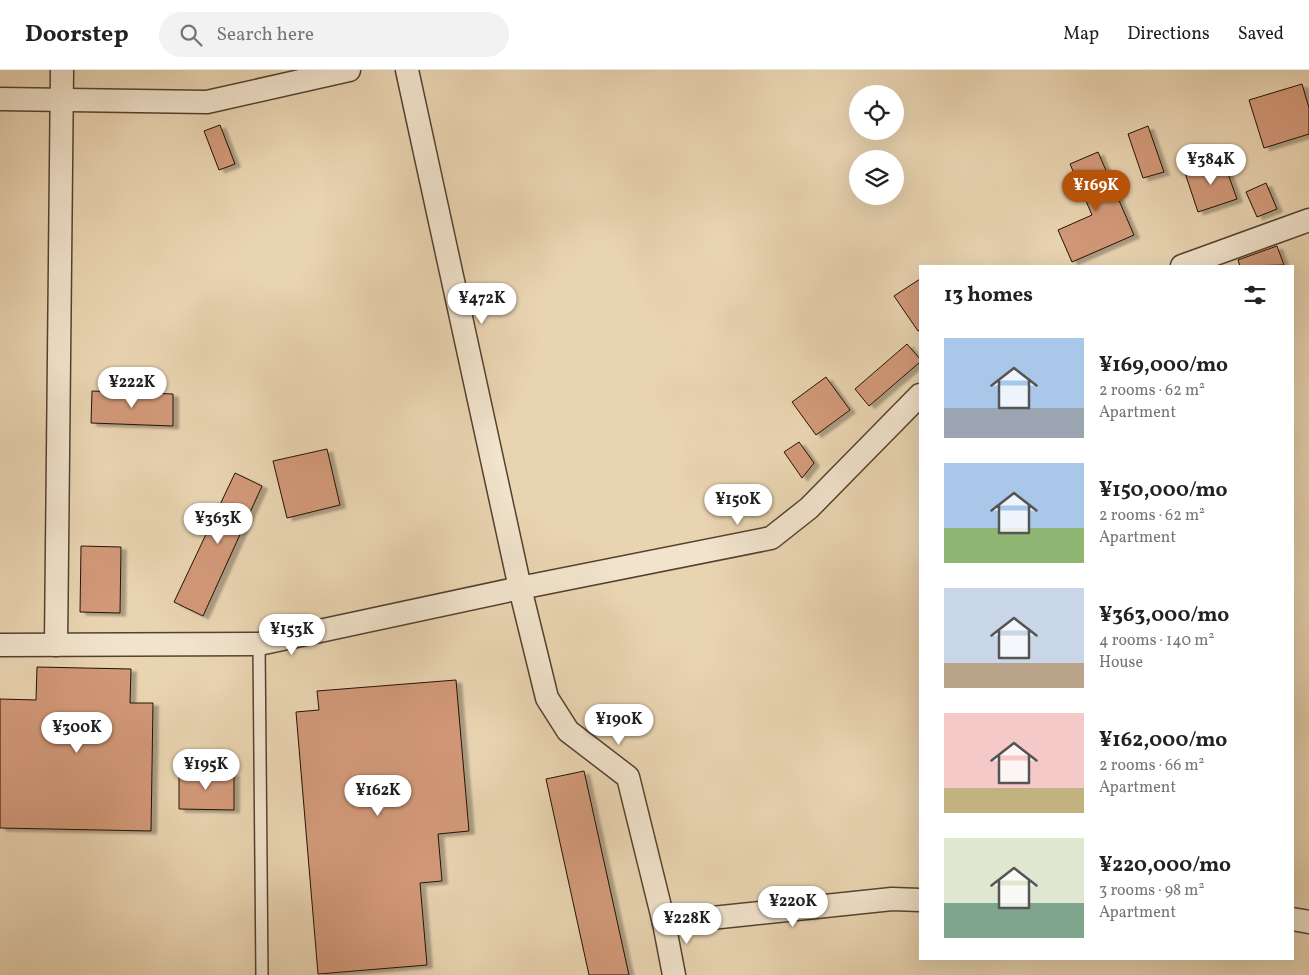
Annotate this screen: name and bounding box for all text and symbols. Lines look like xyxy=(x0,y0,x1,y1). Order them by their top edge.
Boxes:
search box xyxy=(159,12,509,57)
text: Doorstep xyxy=(25,18,129,52)
icon: search xyxy=(177,21,205,49)
text: Search here xyxy=(217,22,314,48)
text: Map xyxy=(1063,22,1099,47)
text: Directions xyxy=(1127,22,1210,47)
text: Saved xyxy=(1238,22,1284,47)
map controls xyxy=(849,85,904,205)
button: locate xyxy=(849,85,904,140)
pin: ¥384K xyxy=(1176,144,1246,186)
text: ¥384K xyxy=(1187,149,1235,171)
button: layers xyxy=(849,150,904,205)
pin: ¥169K xyxy=(1061,170,1131,212)
text: ¥169K xyxy=(1073,175,1119,197)
text: 13 homes xyxy=(944,281,1033,310)
icon: filters xyxy=(1241,281,1269,309)
pin: ¥472K xyxy=(447,282,517,325)
text: ¥472K xyxy=(458,288,506,310)
text: ¥169,000/mo xyxy=(1099,351,1228,380)
icon: home xyxy=(984,358,1044,418)
pin: ¥222K xyxy=(97,366,167,409)
text: ¥222K xyxy=(109,372,155,394)
text: 2 rooms · 62 m² xyxy=(1099,380,1205,402)
text: Apartment xyxy=(1099,402,1176,424)
text: ¥150,000/mo xyxy=(1099,476,1228,505)
icon: home xyxy=(984,483,1044,543)
pin: ¥150K xyxy=(703,484,773,526)
text: ¥150K xyxy=(715,489,761,511)
pin: ¥363K xyxy=(183,502,253,545)
text: 2 rooms · 62 m² xyxy=(1099,505,1205,527)
text: ¥363K xyxy=(195,508,241,530)
text: Apartment xyxy=(1099,527,1176,549)
text: ¥363,000/mo xyxy=(1099,601,1229,630)
icon: home xyxy=(984,608,1044,668)
pin: ¥153K xyxy=(257,614,327,656)
text: ¥153K xyxy=(270,619,314,641)
text: 4 rooms · 140 m² xyxy=(1099,630,1214,652)
text: House xyxy=(1099,652,1143,674)
pin: ¥190K xyxy=(584,704,654,746)
text: ¥190K xyxy=(596,709,642,731)
pin: ¥300K xyxy=(42,712,112,754)
text: ¥300K xyxy=(52,717,102,739)
text: ¥162,000/mo xyxy=(1099,726,1227,755)
icon: home xyxy=(984,733,1044,793)
pin: ¥195K xyxy=(171,748,241,791)
text: ¥195K xyxy=(184,754,228,776)
text: 2 rooms · 66 m² xyxy=(1099,755,1205,777)
pin: ¥162K xyxy=(343,774,413,817)
text: Apartment xyxy=(1099,777,1176,799)
text: ¥162K xyxy=(355,780,401,802)
text: ¥220,000/mo xyxy=(1099,851,1231,880)
icon: home xyxy=(984,858,1044,918)
text: 3 rooms · 98 m² xyxy=(1099,880,1204,902)
pin: ¥220K xyxy=(758,886,828,928)
text: ¥220K xyxy=(769,891,817,913)
pin: ¥228K xyxy=(652,902,722,945)
text: Apartment xyxy=(1099,902,1176,924)
text: ¥228K xyxy=(663,908,711,930)

